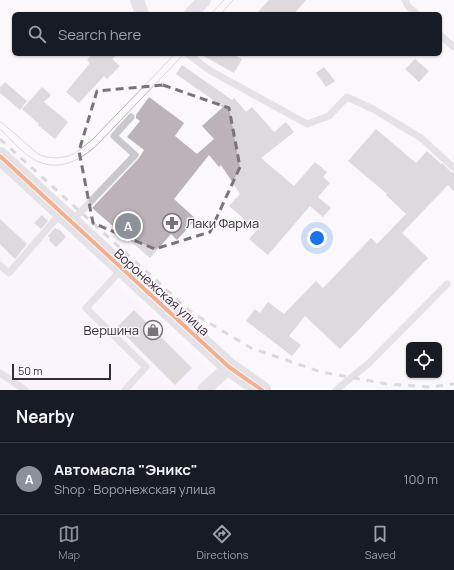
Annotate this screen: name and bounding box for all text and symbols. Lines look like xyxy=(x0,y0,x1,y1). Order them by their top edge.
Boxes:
search box xyxy=(12,12,442,56)
icon: search xyxy=(26,23,48,45)
text: Search here xyxy=(58,24,141,45)
pin: A xyxy=(115,211,141,241)
pharmacy icon: Лаки Фарма xyxy=(161,212,183,234)
place label: Лаки Фарма xyxy=(186,214,259,232)
your location xyxy=(307,228,327,248)
street label: Воронежская улица xyxy=(111,244,213,340)
shop icon: Вершина xyxy=(142,319,164,341)
place label: Вершина xyxy=(84,321,139,339)
map controls xyxy=(406,342,442,378)
button: locate xyxy=(406,342,442,378)
scale bar xyxy=(12,362,111,381)
text: 50 m xyxy=(18,363,43,378)
text: Nearby xyxy=(16,405,74,428)
text: Автомасла "Эникс" xyxy=(54,459,198,480)
text: A xyxy=(25,470,33,488)
text: 100 m xyxy=(403,470,438,488)
text: Shop · Воронежская улица xyxy=(54,480,216,498)
tab: Map xyxy=(58,523,80,562)
tab: Directions xyxy=(196,523,249,562)
tab: Saved xyxy=(365,523,396,562)

